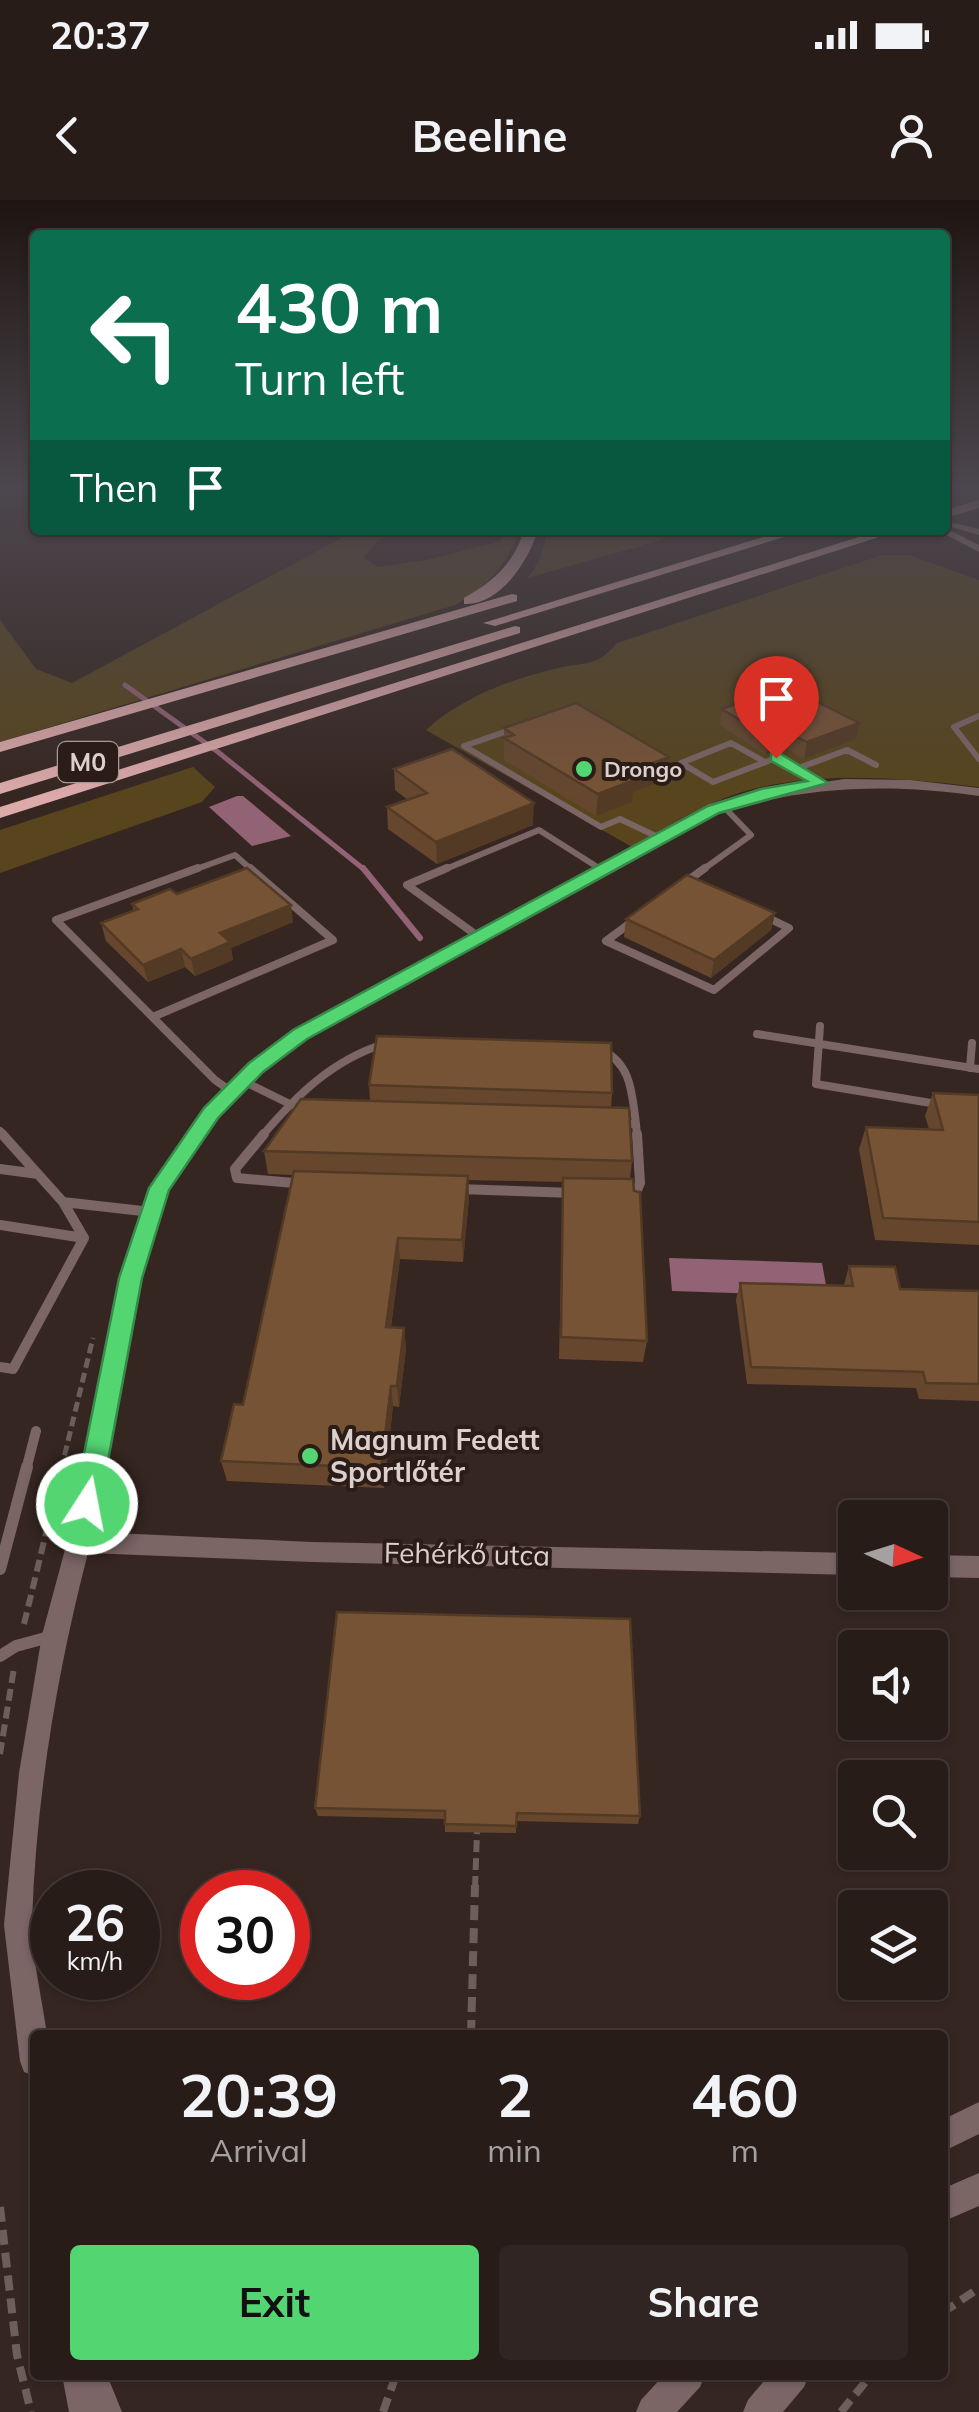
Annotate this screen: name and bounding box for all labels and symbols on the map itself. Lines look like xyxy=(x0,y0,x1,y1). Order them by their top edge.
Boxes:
pin xyxy=(734,656,819,759)
road number: M0 xyxy=(58,742,118,782)
place label: Drongo xyxy=(604,755,682,783)
marker: Drongo xyxy=(573,758,595,780)
place label: Magnum Fedett Sportlőtér xyxy=(330,1422,540,1489)
marker: Magnum Fedett Sportlőtér xyxy=(299,1445,321,1467)
position arrow xyxy=(35,1452,139,1556)
north arrow xyxy=(838,1500,948,1610)
street label: Fehérkő utca xyxy=(384,1535,550,1572)
speed limit sign: 30 xyxy=(180,1870,310,2000)

